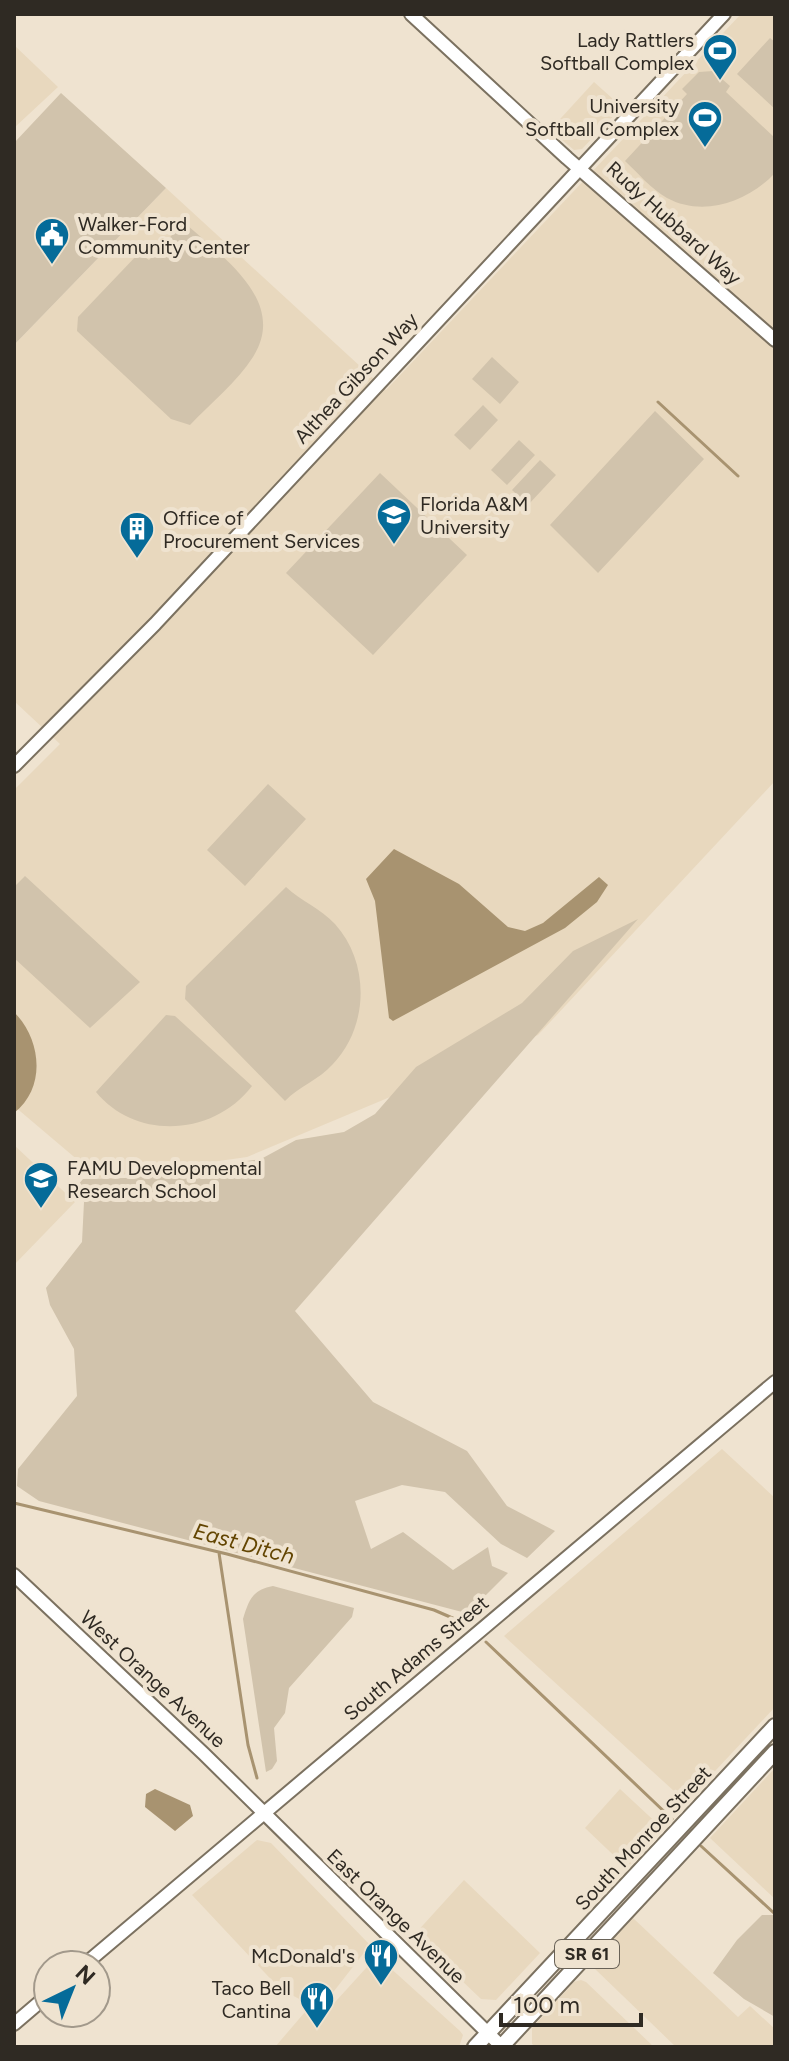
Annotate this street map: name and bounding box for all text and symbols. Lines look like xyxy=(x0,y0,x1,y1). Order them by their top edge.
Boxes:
place label: Lady Rattlers Softball Complex xyxy=(540,28,694,75)
sports icon: Lady Rattlers Softball Complex xyxy=(701,32,739,82)
place label: University Softball Complex xyxy=(525,94,679,141)
sports icon: University Softball Complex xyxy=(686,99,724,149)
street label: Rudy Hubbard Way xyxy=(602,156,747,290)
place label: Walker-Ford Community Center xyxy=(78,212,250,259)
public building icon: Walker-Ford Community Center xyxy=(33,216,71,266)
street label: Althea Gibson Way xyxy=(289,307,423,448)
place label: Florida A&M University xyxy=(420,492,528,539)
school or university icon: Florida A&M University xyxy=(375,496,413,546)
place label: Office of Procurement Services xyxy=(163,506,360,553)
building icon: Office of Procurement Services xyxy=(118,510,156,560)
place label: FAMU Developmental Research School xyxy=(67,1156,262,1203)
school or university icon: FAMU Developmental Research School xyxy=(22,1160,60,1210)
water label: East Ditch xyxy=(191,1517,297,1570)
street label: South Adams Street xyxy=(339,1591,493,1725)
street label: West Orange Avenue xyxy=(75,1605,231,1753)
street label: South Monroe Street xyxy=(570,1761,716,1915)
street label: East Orange Avenue xyxy=(322,1844,470,1988)
restaurant icon: McDonald's xyxy=(362,1937,400,1987)
road number: SR 61 xyxy=(555,1940,619,1968)
place label: McDonald's xyxy=(251,1944,355,1968)
north arrow xyxy=(32,1949,112,2029)
text: N xyxy=(70,1959,101,1990)
place label: Taco Bell Cantina xyxy=(212,1976,291,2023)
scale bar xyxy=(501,1977,641,2027)
restaurant icon: Taco Bell Cantina xyxy=(298,1980,336,2030)
text: 100 m xyxy=(513,1990,580,2019)

